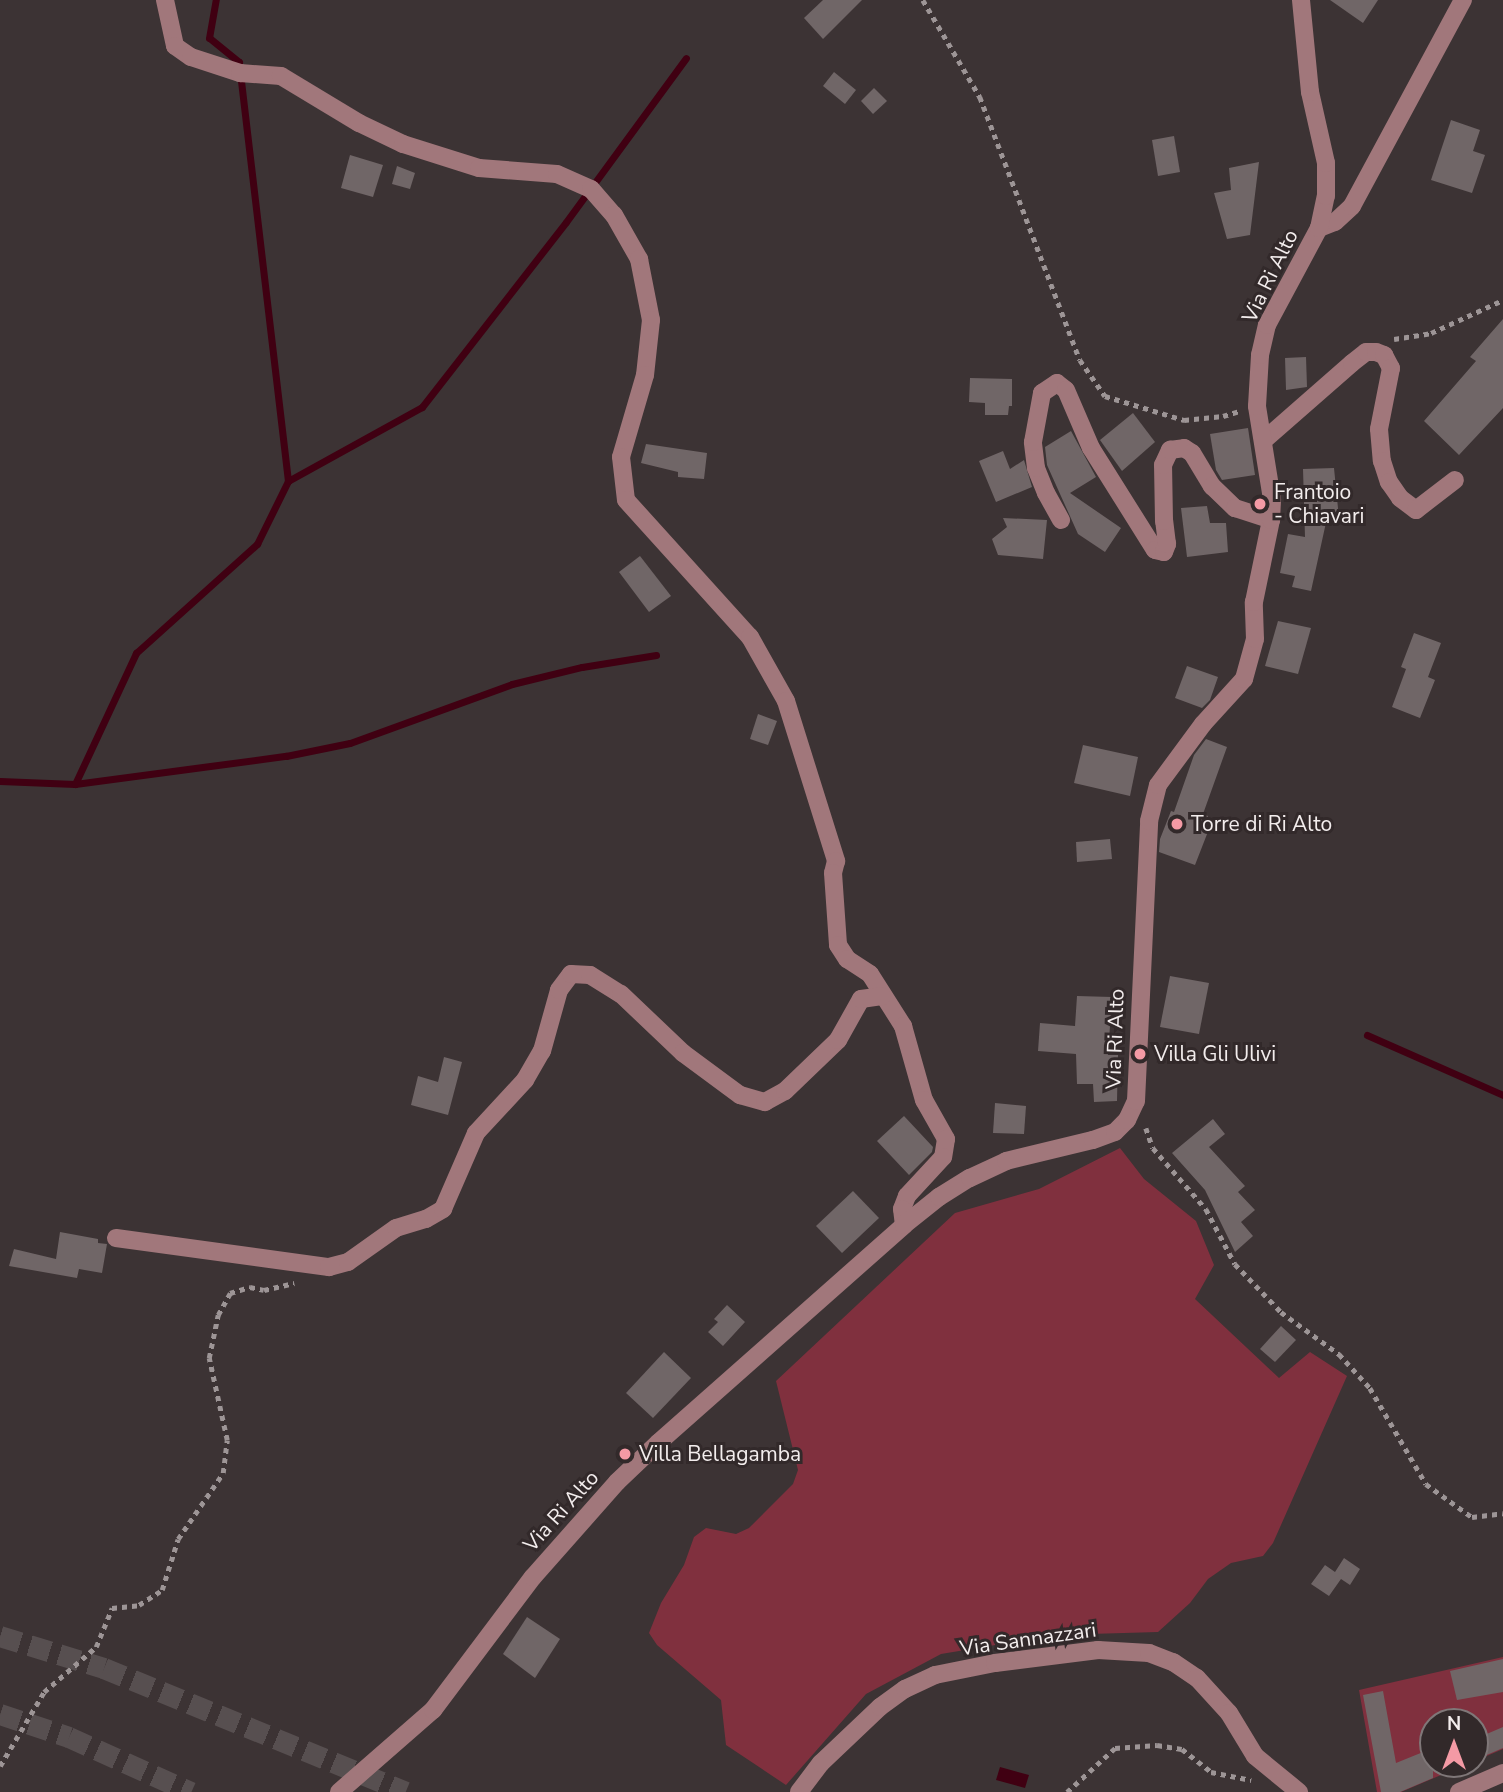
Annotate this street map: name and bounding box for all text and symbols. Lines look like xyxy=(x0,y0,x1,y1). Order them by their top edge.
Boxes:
street label: Via Ri Alto xyxy=(1237,225,1303,327)
place label: Frantoio - Chiavari xyxy=(1274,479,1364,529)
marker: Frantoio - Chiavari xyxy=(1252,496,1268,512)
place label: Torre di Ri Alto xyxy=(1191,811,1332,837)
marker: Torre di Ri Alto xyxy=(1169,816,1185,832)
street label: Via Ri Alto xyxy=(1101,988,1129,1090)
place label: Villa Gli Ulivi xyxy=(1154,1041,1276,1067)
marker: Villa Gli Ulivi xyxy=(1132,1046,1148,1062)
place label: Villa Bellagamba xyxy=(639,1441,801,1467)
marker: Villa Bellagamba xyxy=(617,1446,633,1462)
street label: Via Ri Alto xyxy=(518,1465,604,1557)
street label: Via Sannazzari xyxy=(958,1617,1098,1661)
north arrow xyxy=(1419,1708,1489,1778)
text: N xyxy=(1447,1711,1461,1737)

